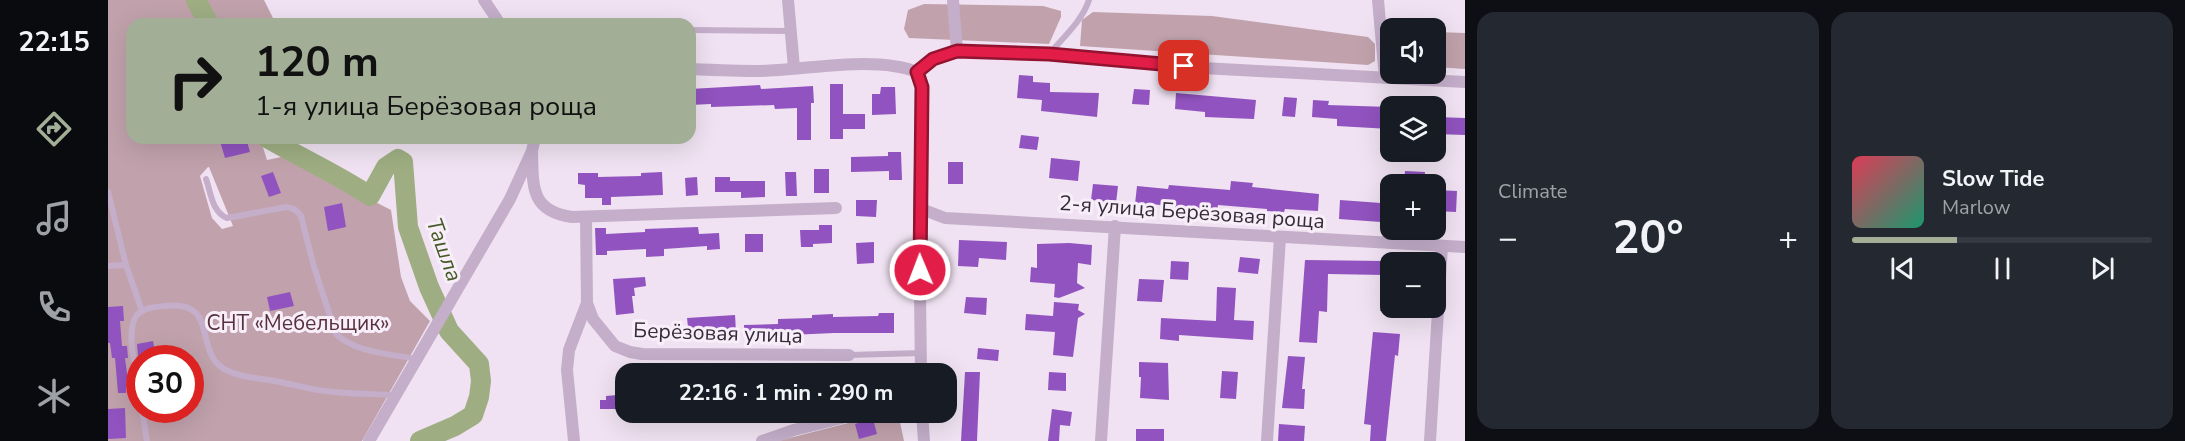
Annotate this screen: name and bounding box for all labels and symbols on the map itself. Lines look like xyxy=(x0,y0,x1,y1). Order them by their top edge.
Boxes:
pin xyxy=(1158,40,1209,91)
street label: 2-я улица Берёзовая роща xyxy=(1058,189,1326,235)
water label: Ташла xyxy=(419,214,469,286)
position arrow xyxy=(888,238,952,302)
park label: СНТ «Мебельщик» xyxy=(206,309,390,337)
street label: Берёзовая улица xyxy=(633,316,803,350)
speed limit sign: 30 xyxy=(126,345,204,423)

